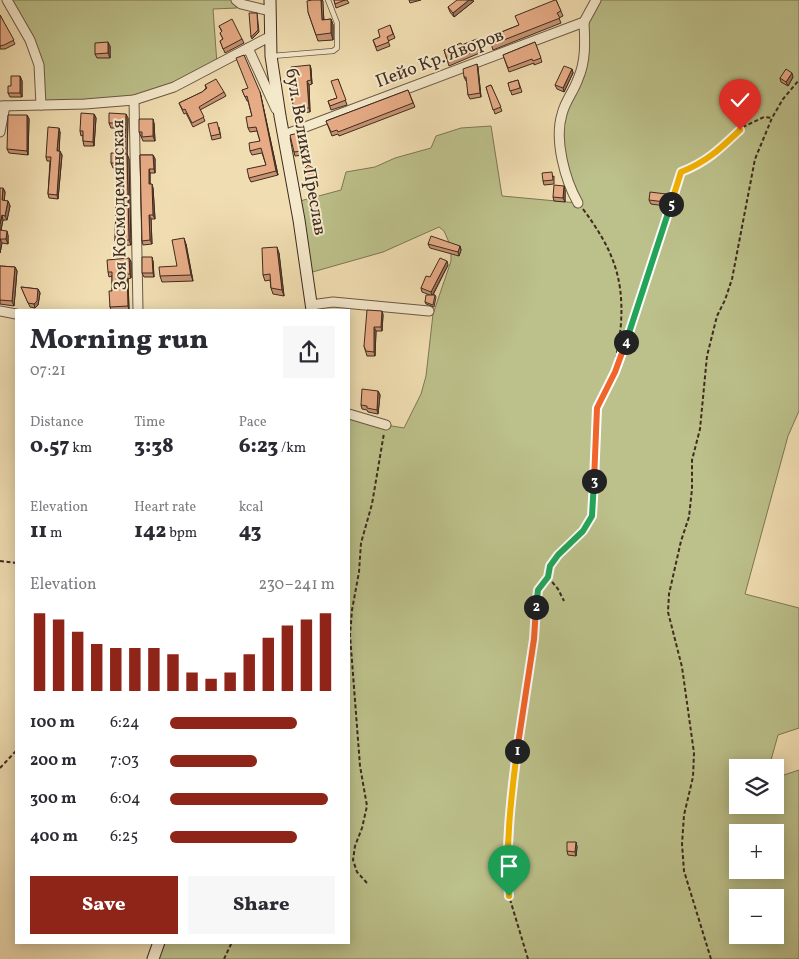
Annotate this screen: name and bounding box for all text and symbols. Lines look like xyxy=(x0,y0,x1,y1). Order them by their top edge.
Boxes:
street label: Пейо Кр. Яворов xyxy=(372,23,508,95)
street label: бул. Велики Преслав xyxy=(278,67,332,237)
pin xyxy=(719,79,761,130)
icon: check xyxy=(726,86,754,114)
street label: Зоя Космодемянская xyxy=(106,119,134,291)
pin: 5 xyxy=(658,192,684,216)
text: 5 xyxy=(668,195,675,214)
text: Morning run xyxy=(30,321,208,360)
button: share xyxy=(283,326,335,378)
pin: 4 xyxy=(614,330,638,354)
text: 4 xyxy=(622,333,631,352)
text: 07:21 xyxy=(30,360,66,382)
text: Distance xyxy=(30,413,84,432)
text: Time xyxy=(134,413,165,432)
text: Pace xyxy=(239,413,267,432)
text: 0.57 xyxy=(30,432,69,461)
text: 3:38 xyxy=(134,432,174,461)
text: 6:23 xyxy=(239,432,278,461)
text: km xyxy=(69,439,92,458)
text: /km xyxy=(278,439,306,458)
pin: 3 xyxy=(582,468,606,494)
text: 3 xyxy=(591,472,598,491)
text: Elevation xyxy=(30,498,88,517)
text: Heart rate xyxy=(134,498,196,517)
text: kcal xyxy=(239,498,264,517)
text: 11 xyxy=(30,517,47,546)
text: 142 xyxy=(134,517,166,546)
text: 43 xyxy=(239,517,261,546)
text: m xyxy=(47,524,62,543)
text: bpm xyxy=(166,524,197,543)
text: Elevation xyxy=(30,574,97,596)
text: 230–241 m xyxy=(259,574,335,596)
pin: 2 xyxy=(524,594,548,620)
text: 2 xyxy=(533,598,540,617)
text: 100 m xyxy=(30,712,75,734)
text: 6:24 xyxy=(110,712,140,734)
pin: 1 xyxy=(504,738,530,764)
text: 1 xyxy=(515,742,520,761)
text: 200 m xyxy=(30,750,77,772)
text: 7:03 xyxy=(110,750,139,772)
map controls xyxy=(729,759,784,944)
button: layers xyxy=(729,759,784,814)
text: 300 m xyxy=(30,788,76,810)
text: 6:04 xyxy=(110,788,141,810)
button: + xyxy=(729,824,784,879)
text: 400 m xyxy=(30,826,78,848)
text: 6:25 xyxy=(110,826,138,848)
pin xyxy=(488,845,530,896)
icon: arrive xyxy=(495,852,523,880)
button: Save xyxy=(30,876,178,934)
button: Share xyxy=(188,876,335,934)
button: − xyxy=(729,889,784,944)

